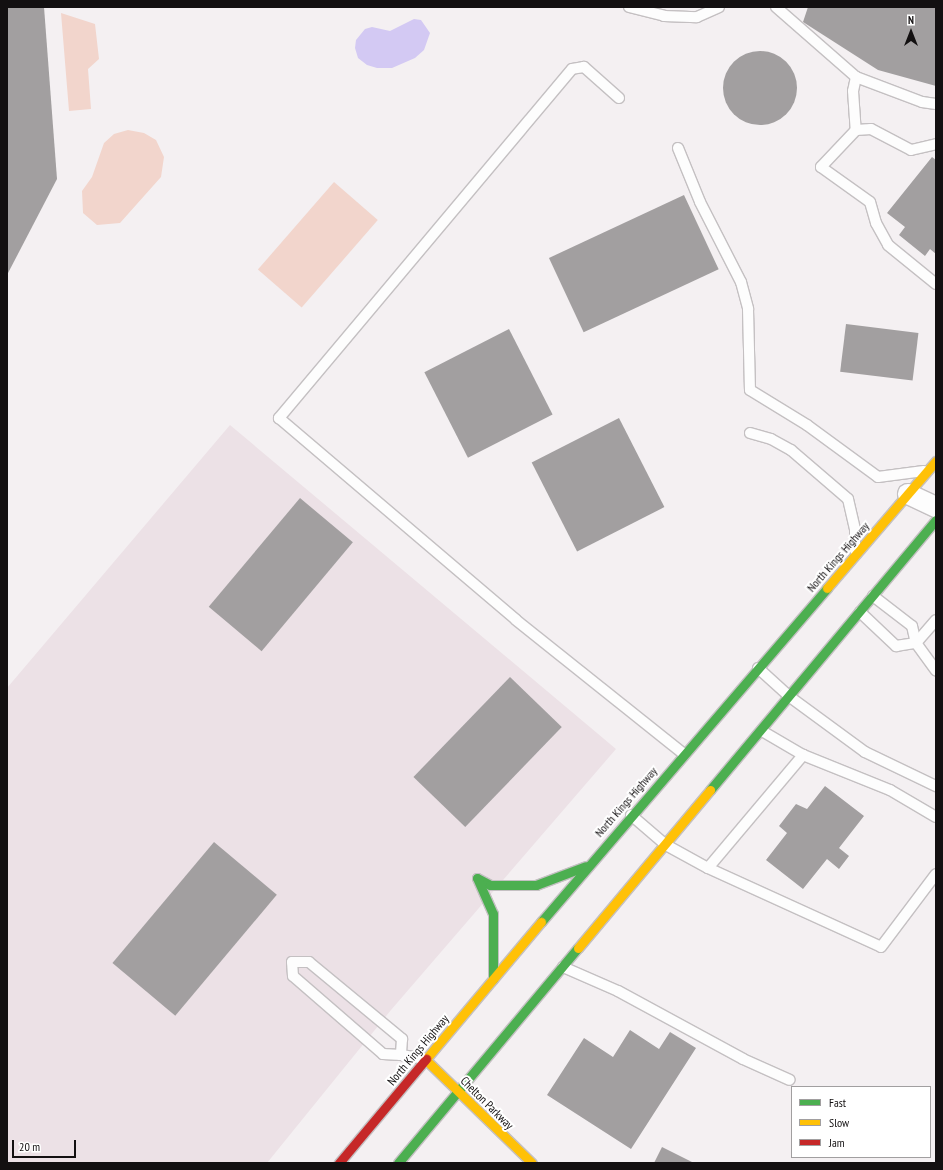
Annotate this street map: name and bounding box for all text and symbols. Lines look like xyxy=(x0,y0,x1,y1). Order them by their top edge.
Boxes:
north arrow xyxy=(891,12,931,52)
text: N xyxy=(908,13,914,27)
street label: North Kings Highway xyxy=(804,519,872,595)
street label: North Kings Highway xyxy=(592,764,660,840)
street label: North Kings Highway xyxy=(384,1012,452,1088)
street label: Chelton Parkway xyxy=(458,1074,516,1132)
legend xyxy=(791,1086,931,1158)
text: Fast xyxy=(829,1095,846,1110)
text: Slow xyxy=(829,1115,849,1130)
scale bar xyxy=(14,1132,78,1158)
text: Jam xyxy=(829,1135,845,1150)
text: 20 m xyxy=(19,1139,40,1154)

